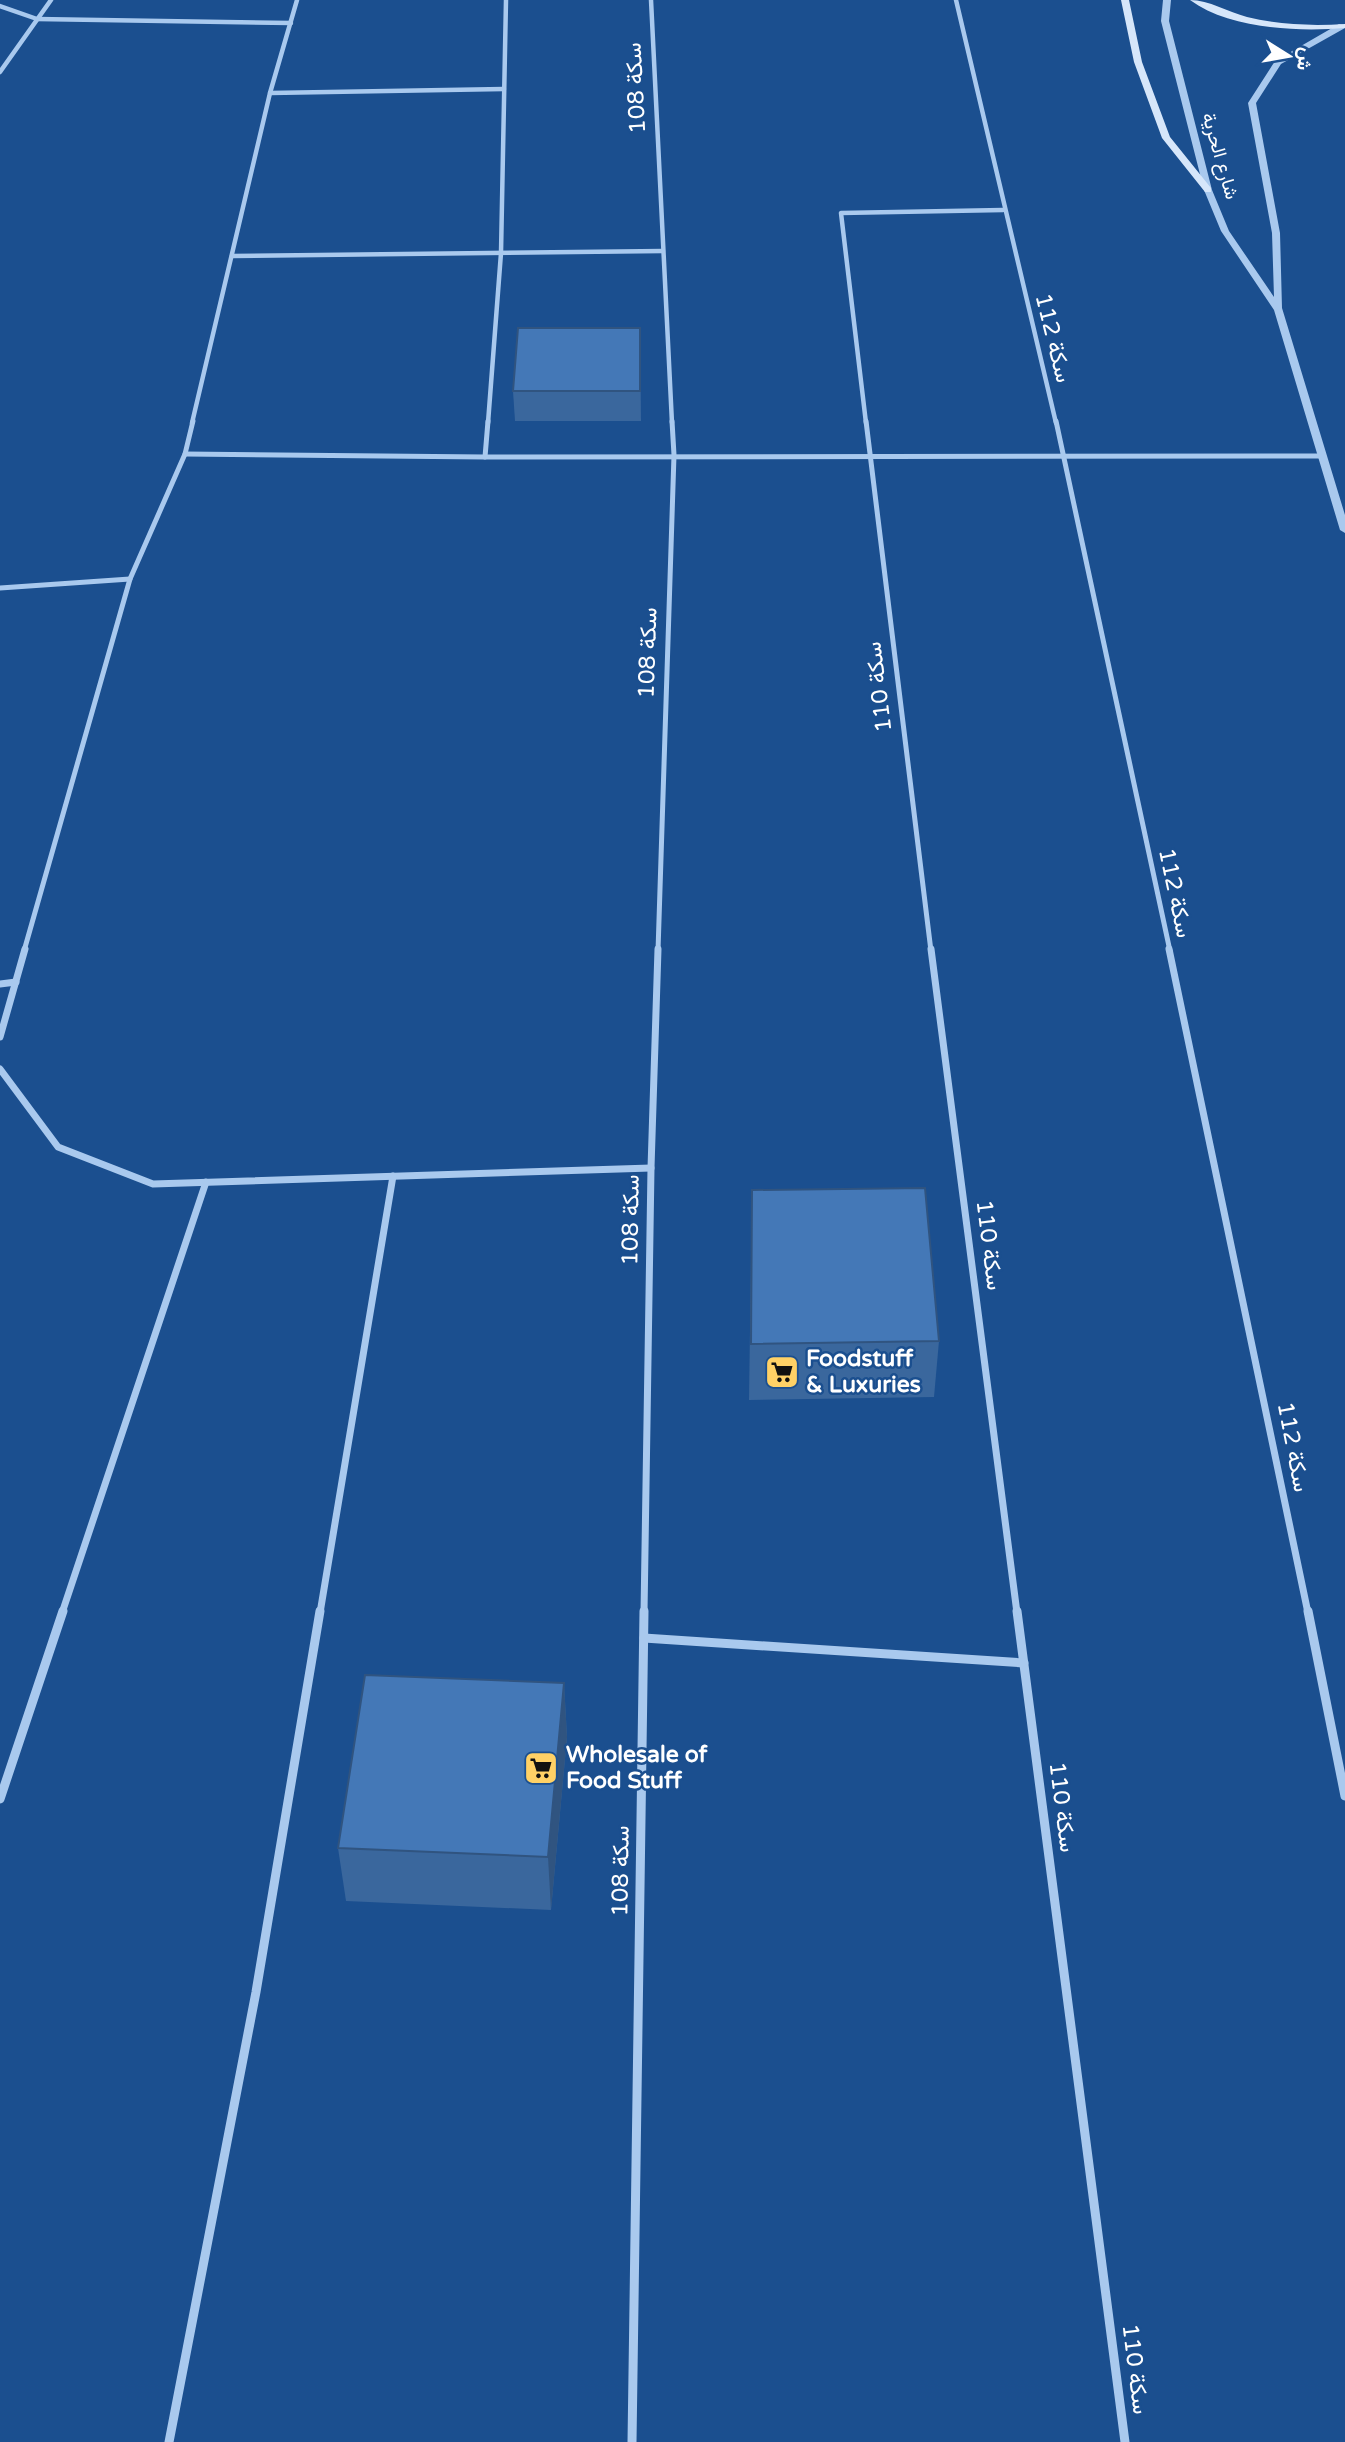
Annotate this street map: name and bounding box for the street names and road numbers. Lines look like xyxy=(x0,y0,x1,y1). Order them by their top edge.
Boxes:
street label: سكة 108 xyxy=(620,42,652,134)
street label: شارع الحرية xyxy=(1196,110,1243,202)
street label: سكة 112 xyxy=(1028,290,1078,386)
street label: سكة 108 xyxy=(632,607,664,699)
street label: سكة 110 xyxy=(860,640,898,734)
street label: سكة 112 xyxy=(1152,846,1198,940)
street label: سكة 108 xyxy=(616,1174,646,1266)
street label: سكة 110 xyxy=(970,1198,1008,1292)
street label: سكة 112 xyxy=(1271,1400,1315,1494)
street label: سكة 110 xyxy=(1043,1760,1081,1854)
street label: سكة 108 xyxy=(606,1825,636,1917)
street label: سكة 110 xyxy=(1116,2322,1154,2416)

